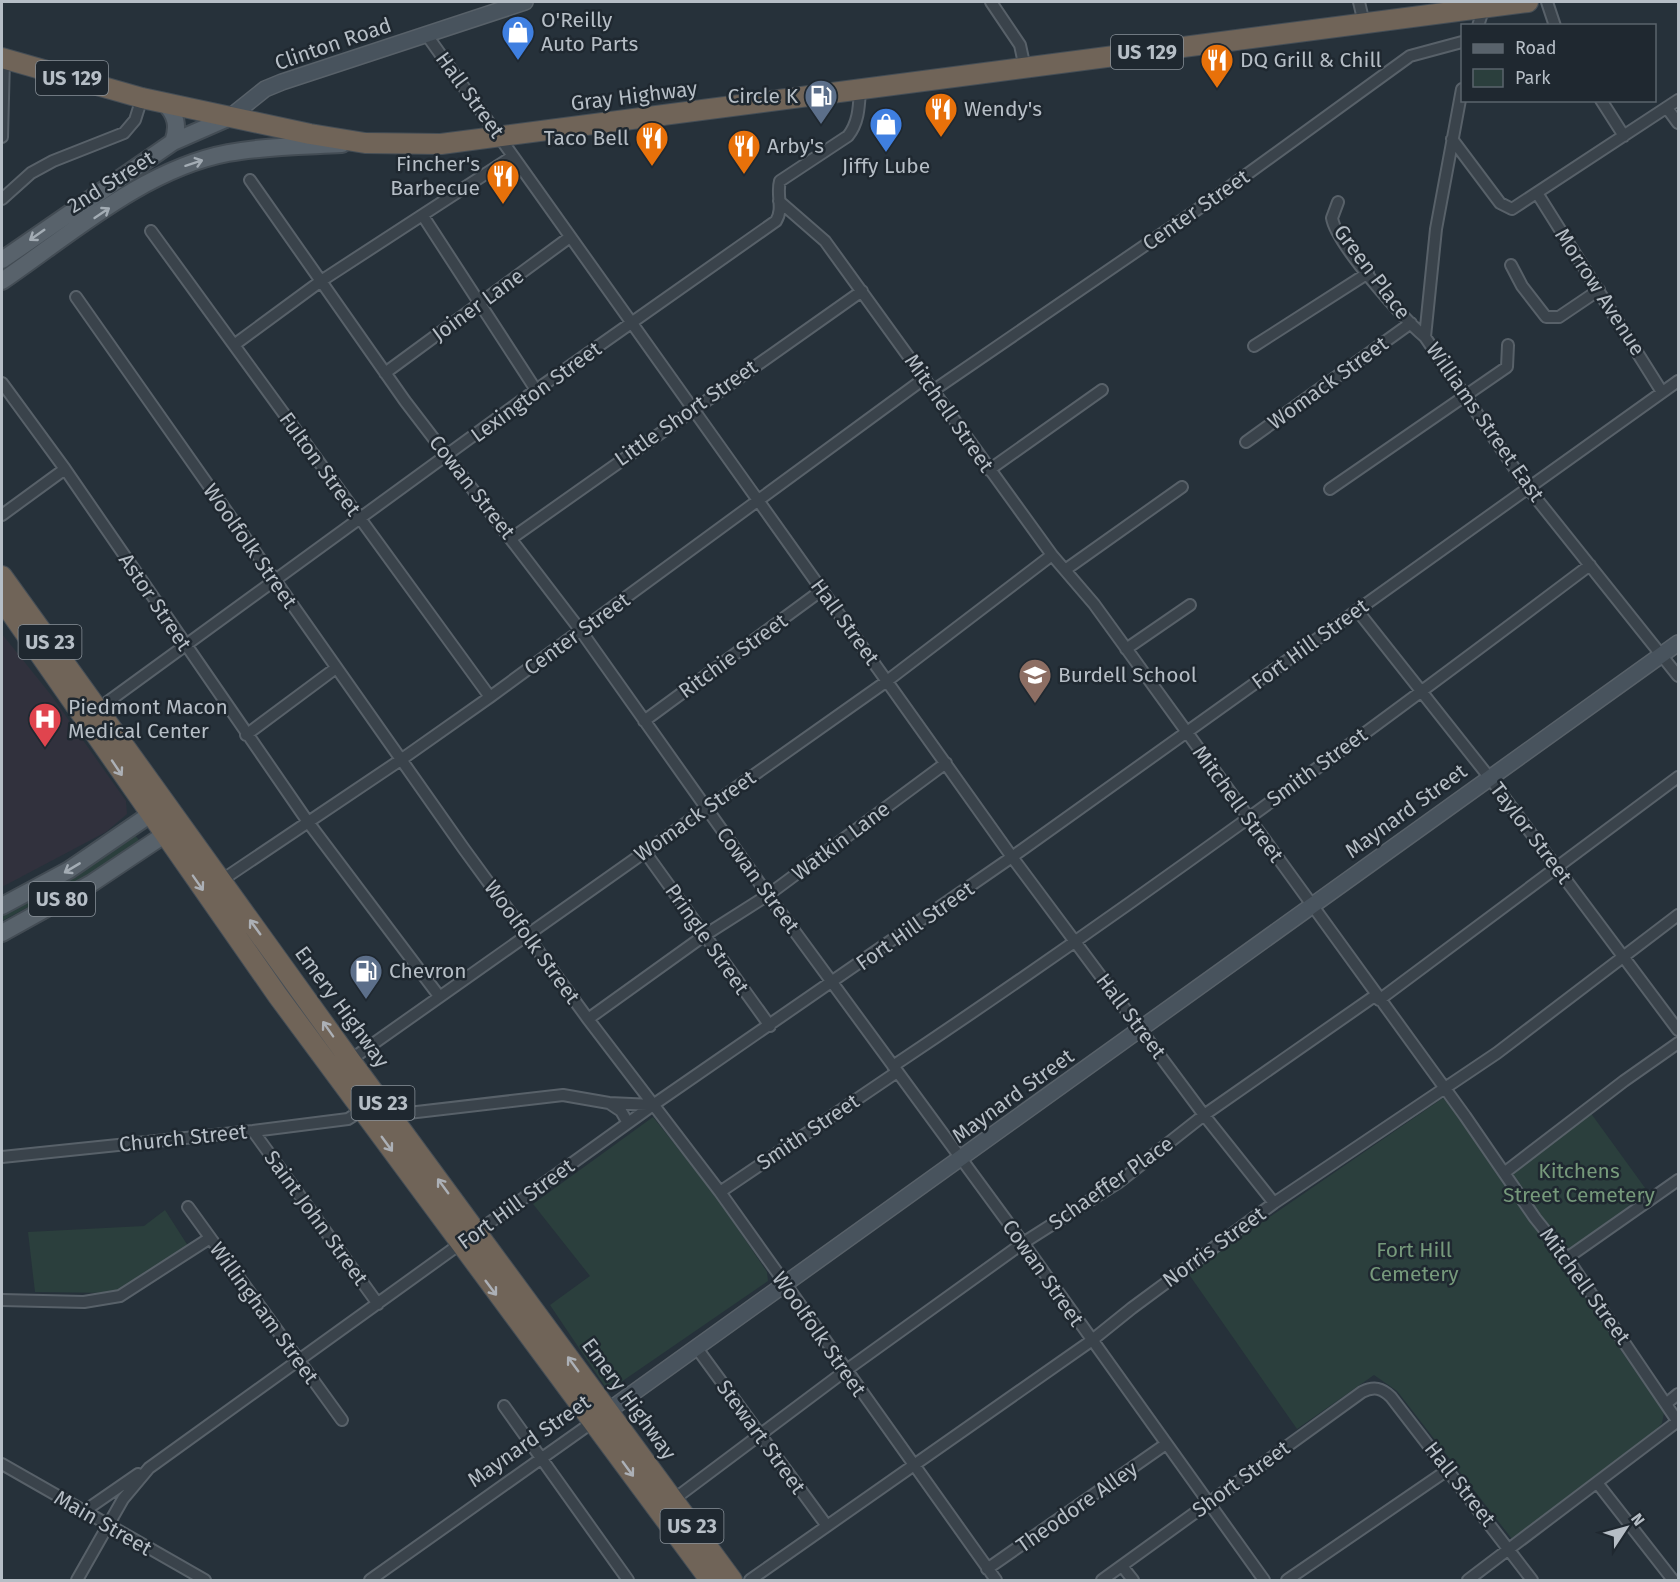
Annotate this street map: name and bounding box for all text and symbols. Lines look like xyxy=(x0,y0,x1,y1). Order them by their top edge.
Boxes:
place label: O'Reilly Auto Parts xyxy=(541,7,639,57)
street label: Clinton Road xyxy=(271,12,395,76)
shop icon: O'Reilly Auto Parts xyxy=(500,14,536,61)
legend xyxy=(1461,24,1656,102)
road number: US 129 xyxy=(1111,35,1183,69)
text: Road xyxy=(1515,37,1557,59)
restaurant icon: DQ Grill & Chill xyxy=(1199,42,1235,89)
street label: Hall Street xyxy=(430,47,510,144)
place label: DQ Grill & Chill xyxy=(1240,47,1382,73)
road number: US 129 xyxy=(36,61,108,95)
text: Park xyxy=(1515,67,1551,89)
street label: Gray Highway xyxy=(569,75,699,117)
fuel station icon: Circle K xyxy=(803,78,839,125)
place label: Circle K xyxy=(727,83,799,109)
restaurant icon: Wendy's xyxy=(923,91,959,138)
place label: Wendy's xyxy=(964,96,1042,122)
shop icon: Jiffy Lube xyxy=(868,106,904,153)
restaurant icon: Taco Bell xyxy=(634,120,670,167)
place label: Taco Bell xyxy=(544,125,629,151)
restaurant icon: Arby's xyxy=(726,128,762,175)
place label: Arby's xyxy=(767,133,824,159)
street label: 2nd Street xyxy=(63,145,160,219)
place label: Fincher's Barbecue xyxy=(390,151,480,201)
place label: Jiffy Lube xyxy=(842,153,930,179)
one-way arrow xyxy=(184,156,203,167)
restaurant icon: Fincher's Barbecue xyxy=(485,158,521,205)
street label: Center Street xyxy=(1138,163,1255,256)
one-way arrow xyxy=(93,207,110,219)
street label: Green Place xyxy=(1328,219,1416,325)
street label: Morrow Avenue xyxy=(1549,223,1651,361)
one-way arrow xyxy=(30,229,46,241)
street label: Joiner Lane xyxy=(427,263,529,347)
street label: Womack Street xyxy=(1263,330,1393,435)
street label: Lexington Street xyxy=(466,336,607,448)
street label: Williams Street East xyxy=(1420,337,1550,507)
street label: Mitchell Street xyxy=(899,349,1000,477)
street label: Little Short Street xyxy=(609,354,763,472)
street label: Fulton Street xyxy=(274,407,367,521)
street label: Cowan Street xyxy=(423,430,521,544)
street label: Woolfolk Street xyxy=(197,479,303,614)
street label: Astor Street xyxy=(113,548,197,656)
street label: Hall Street xyxy=(805,574,885,671)
street label: Center Street xyxy=(519,587,635,681)
street label: Fort Hill Street xyxy=(1246,593,1374,695)
street label: Ritchie Street xyxy=(674,608,793,704)
road number: US 23 xyxy=(19,625,82,659)
school or university icon: Burdell School xyxy=(1017,657,1053,704)
place label: Burdell School xyxy=(1058,662,1197,688)
place label: Piedmont Macon Medical Center xyxy=(68,694,228,744)
hospital icon: Piedmont Macon Medical Center xyxy=(27,701,63,748)
street label: Smith Street xyxy=(1262,722,1373,812)
street label: Mitchell Street xyxy=(1187,740,1289,868)
street label: Maynard Street xyxy=(1340,758,1472,864)
one-way arrow xyxy=(111,759,123,776)
street label: Womack Street xyxy=(629,764,761,867)
street label: Taylor Street xyxy=(1484,777,1578,889)
street label: Watkin Lane xyxy=(787,796,895,886)
street label: Cowan Street xyxy=(711,822,805,938)
one-way arrow xyxy=(64,863,81,875)
one-way arrow xyxy=(192,875,204,891)
street label: Woolfolk Street xyxy=(478,875,586,1009)
street label: Fort Hill Street xyxy=(851,875,979,976)
street label: Pringle Street xyxy=(659,879,755,1000)
road number: US 80 xyxy=(29,882,95,916)
one-way arrow xyxy=(249,919,261,935)
street label: Emery Highway xyxy=(289,941,395,1073)
fuel station icon: Chevron xyxy=(348,953,384,1000)
place label: Chevron xyxy=(389,958,467,984)
street label: Hall Street xyxy=(1090,968,1172,1064)
one-way arrow xyxy=(322,1021,334,1037)
street label: Maynard Street xyxy=(947,1043,1079,1149)
road number: US 23 xyxy=(352,1086,415,1120)
street label: Smith Street xyxy=(752,1088,864,1176)
street label: Church Street xyxy=(118,1118,249,1158)
street label: Schaeffer Place xyxy=(1044,1130,1178,1236)
one-way arrow xyxy=(381,1136,393,1152)
street label: Saint John Street xyxy=(258,1146,374,1291)
street label: Fort Hill Street xyxy=(452,1153,580,1255)
park label: Kitchens Street Cemetery xyxy=(1503,1158,1656,1208)
one-way arrow xyxy=(437,1179,449,1195)
street label: Norris Street xyxy=(1157,1201,1271,1293)
street label: Cowan Street xyxy=(997,1214,1090,1332)
street label: Mitchell Street xyxy=(1534,1222,1636,1350)
street label: Willingham Street xyxy=(204,1237,324,1389)
park label: Fort Hill Cemetery xyxy=(1369,1237,1459,1287)
street label: Woolfolk Street xyxy=(766,1267,872,1402)
one-way arrow xyxy=(485,1280,498,1296)
street label: Emery Highway xyxy=(576,1333,682,1465)
one-way arrow xyxy=(567,1356,580,1372)
street label: Stewart Street xyxy=(711,1375,811,1499)
street label: Maynard Street xyxy=(463,1389,596,1493)
street label: Short Street xyxy=(1187,1435,1295,1523)
street label: Hall Street xyxy=(1419,1436,1501,1532)
street label: Theodore Alley xyxy=(1011,1455,1143,1558)
one-way arrow xyxy=(622,1460,634,1476)
street label: Main Street xyxy=(50,1485,157,1562)
north arrow xyxy=(1596,1498,1656,1558)
road number: US 23 xyxy=(660,1509,724,1543)
text: N xyxy=(1627,1510,1649,1529)

